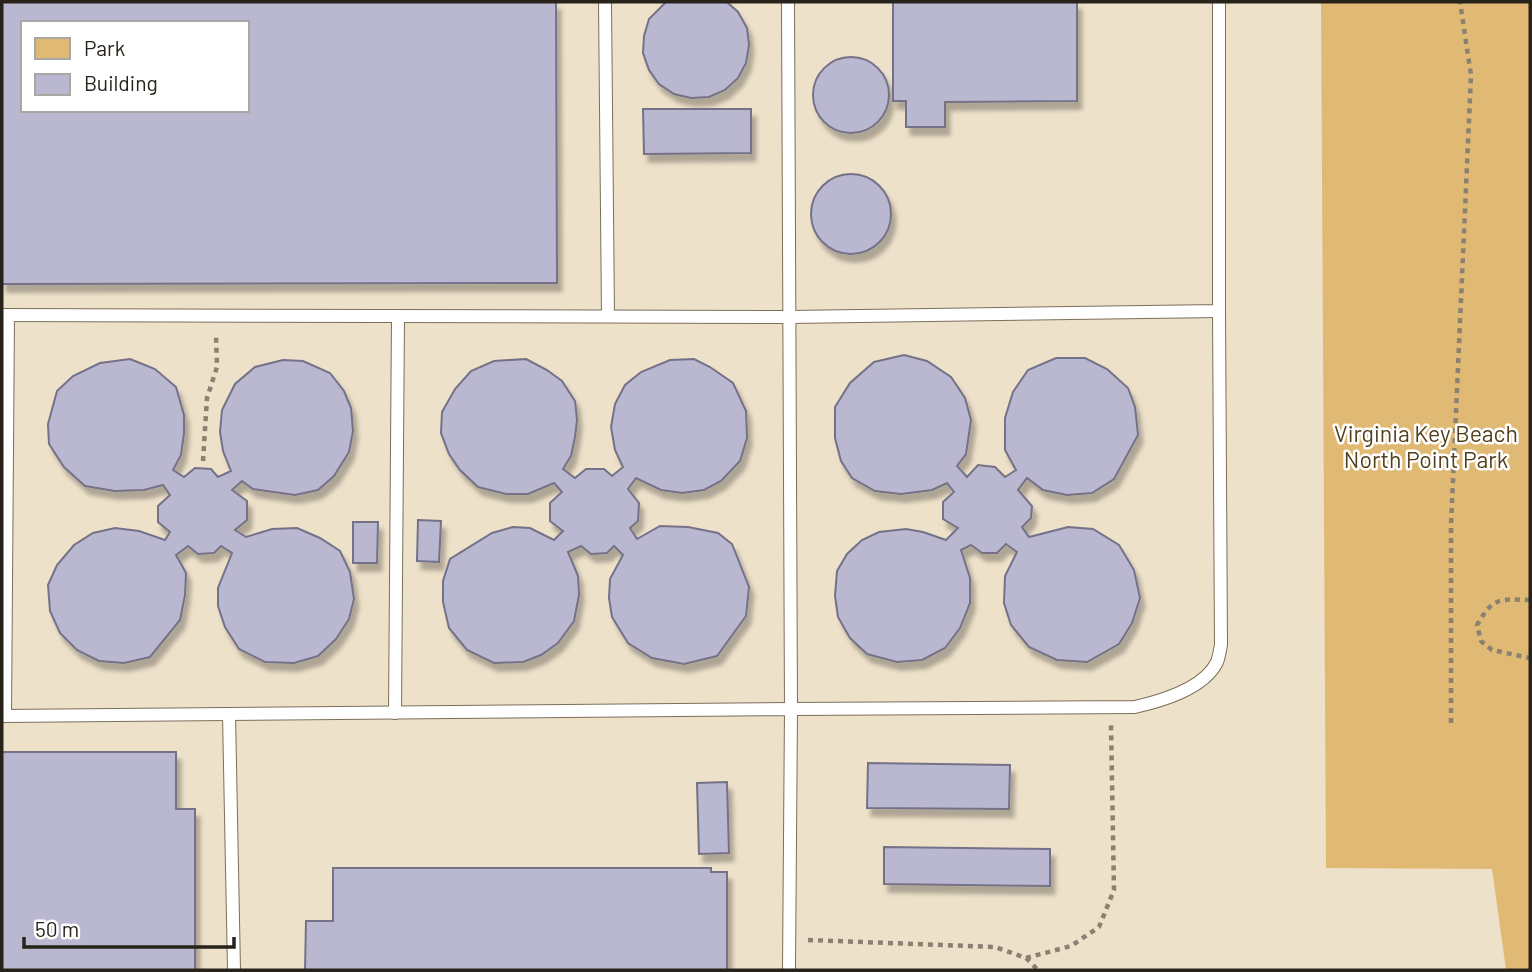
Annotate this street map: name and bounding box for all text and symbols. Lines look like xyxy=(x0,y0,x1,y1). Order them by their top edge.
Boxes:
legend xyxy=(21,21,248,112)
text: Park xyxy=(84,35,125,60)
text: Building xyxy=(84,70,158,95)
park label: Virginia Key Beach North Point Park xyxy=(1334,419,1518,473)
scale bar xyxy=(24,906,234,950)
text: 50 m xyxy=(35,916,79,941)

